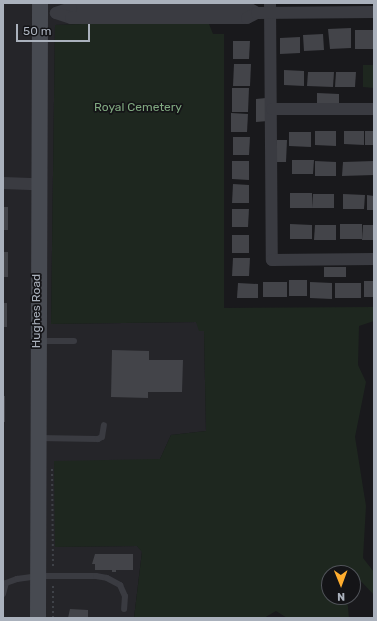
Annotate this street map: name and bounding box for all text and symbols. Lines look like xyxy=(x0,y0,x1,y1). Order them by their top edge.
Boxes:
scale bar xyxy=(18,16,92,42)
text: 50 m xyxy=(23,24,51,38)
park label: Royal Cemetery xyxy=(94,101,182,115)
street label: Hughes Road xyxy=(30,274,44,348)
north arrow xyxy=(321,565,361,605)
text: N xyxy=(337,590,345,603)

